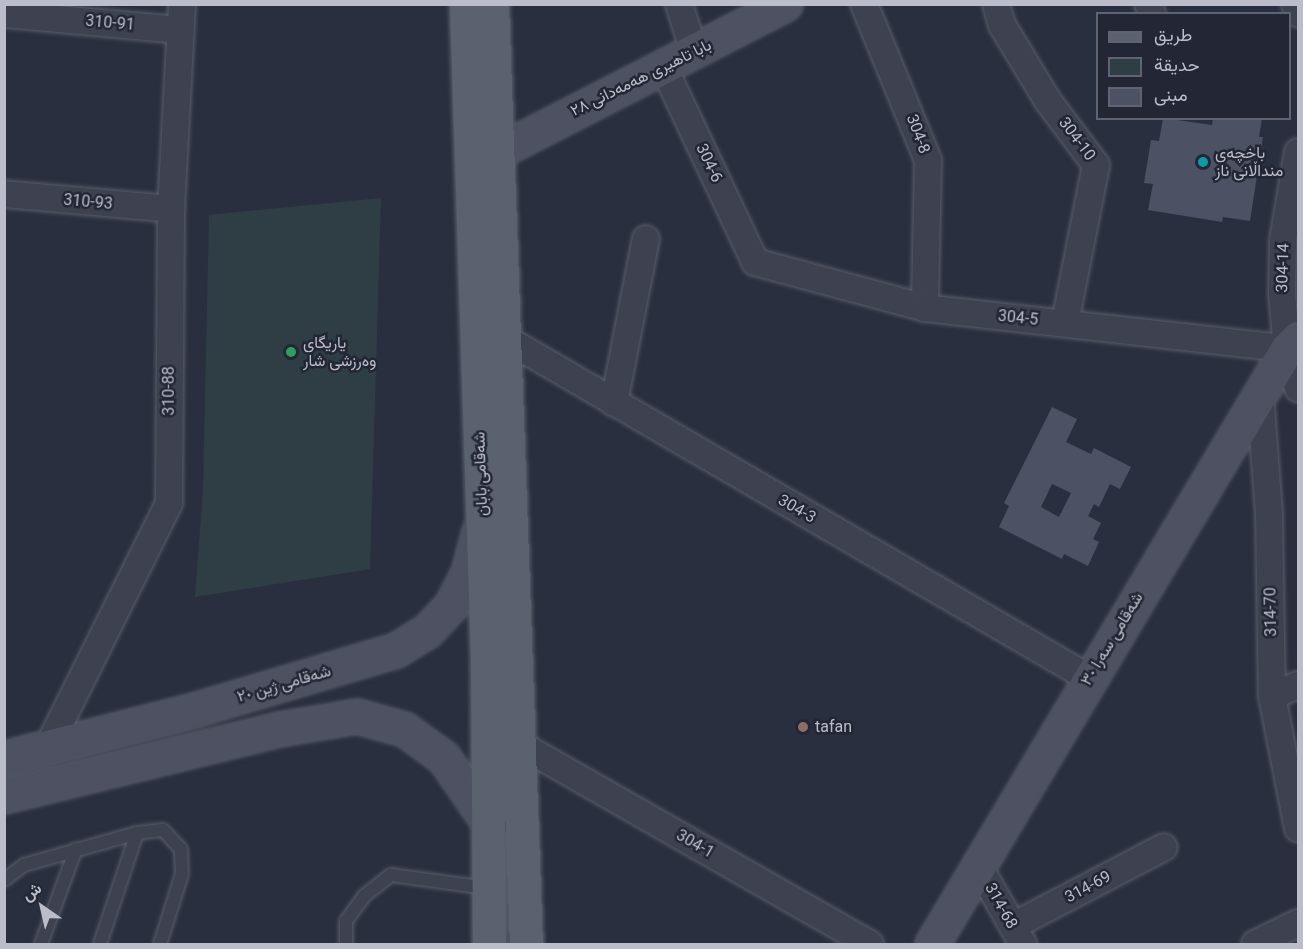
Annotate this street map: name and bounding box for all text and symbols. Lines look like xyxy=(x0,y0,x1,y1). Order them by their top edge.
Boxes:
street label: 310-91 xyxy=(85,11,135,35)
legend xyxy=(1096,12,1291,120)
text: طريق xyxy=(1154,24,1192,45)
street label: بابا تاهیری هەمەدانی ٢٨ xyxy=(567,36,715,120)
text: حديقة xyxy=(1154,54,1200,75)
text: مبنى xyxy=(1154,84,1188,105)
street label: 304-8 xyxy=(902,112,934,156)
street label: 304-10 xyxy=(1054,114,1100,164)
street label: 304-6 xyxy=(692,141,726,185)
place label: باخچەی منداڵانی ناز xyxy=(1215,143,1283,181)
marker: باخچەی منداڵانی ناز xyxy=(1196,155,1210,169)
street label: 310-93 xyxy=(63,190,113,214)
street label: 304-14 xyxy=(1273,243,1293,293)
street label: 304-5 xyxy=(997,306,1039,330)
place label: یاریگای وەرزشی شار xyxy=(303,333,376,371)
marker: یاریگای وەرزشی شار xyxy=(284,345,298,359)
street label: 310-88 xyxy=(159,366,179,416)
street label: شەقامی بابان xyxy=(470,432,492,516)
street label: 304-3 xyxy=(775,491,819,527)
street label: 314-70 xyxy=(1261,587,1281,637)
street label: شەقامی سەرا ٣٠ xyxy=(1077,589,1147,689)
street label: شەقامی ژین ٢٠ xyxy=(235,661,333,707)
place label: tafan xyxy=(815,717,852,737)
marker: tafan xyxy=(796,720,810,734)
street label: 304-1 xyxy=(673,826,717,862)
street label: 314-69 xyxy=(1062,867,1114,907)
north arrow xyxy=(12,877,72,937)
text: ش xyxy=(18,878,45,905)
street label: 314-68 xyxy=(981,880,1021,932)

